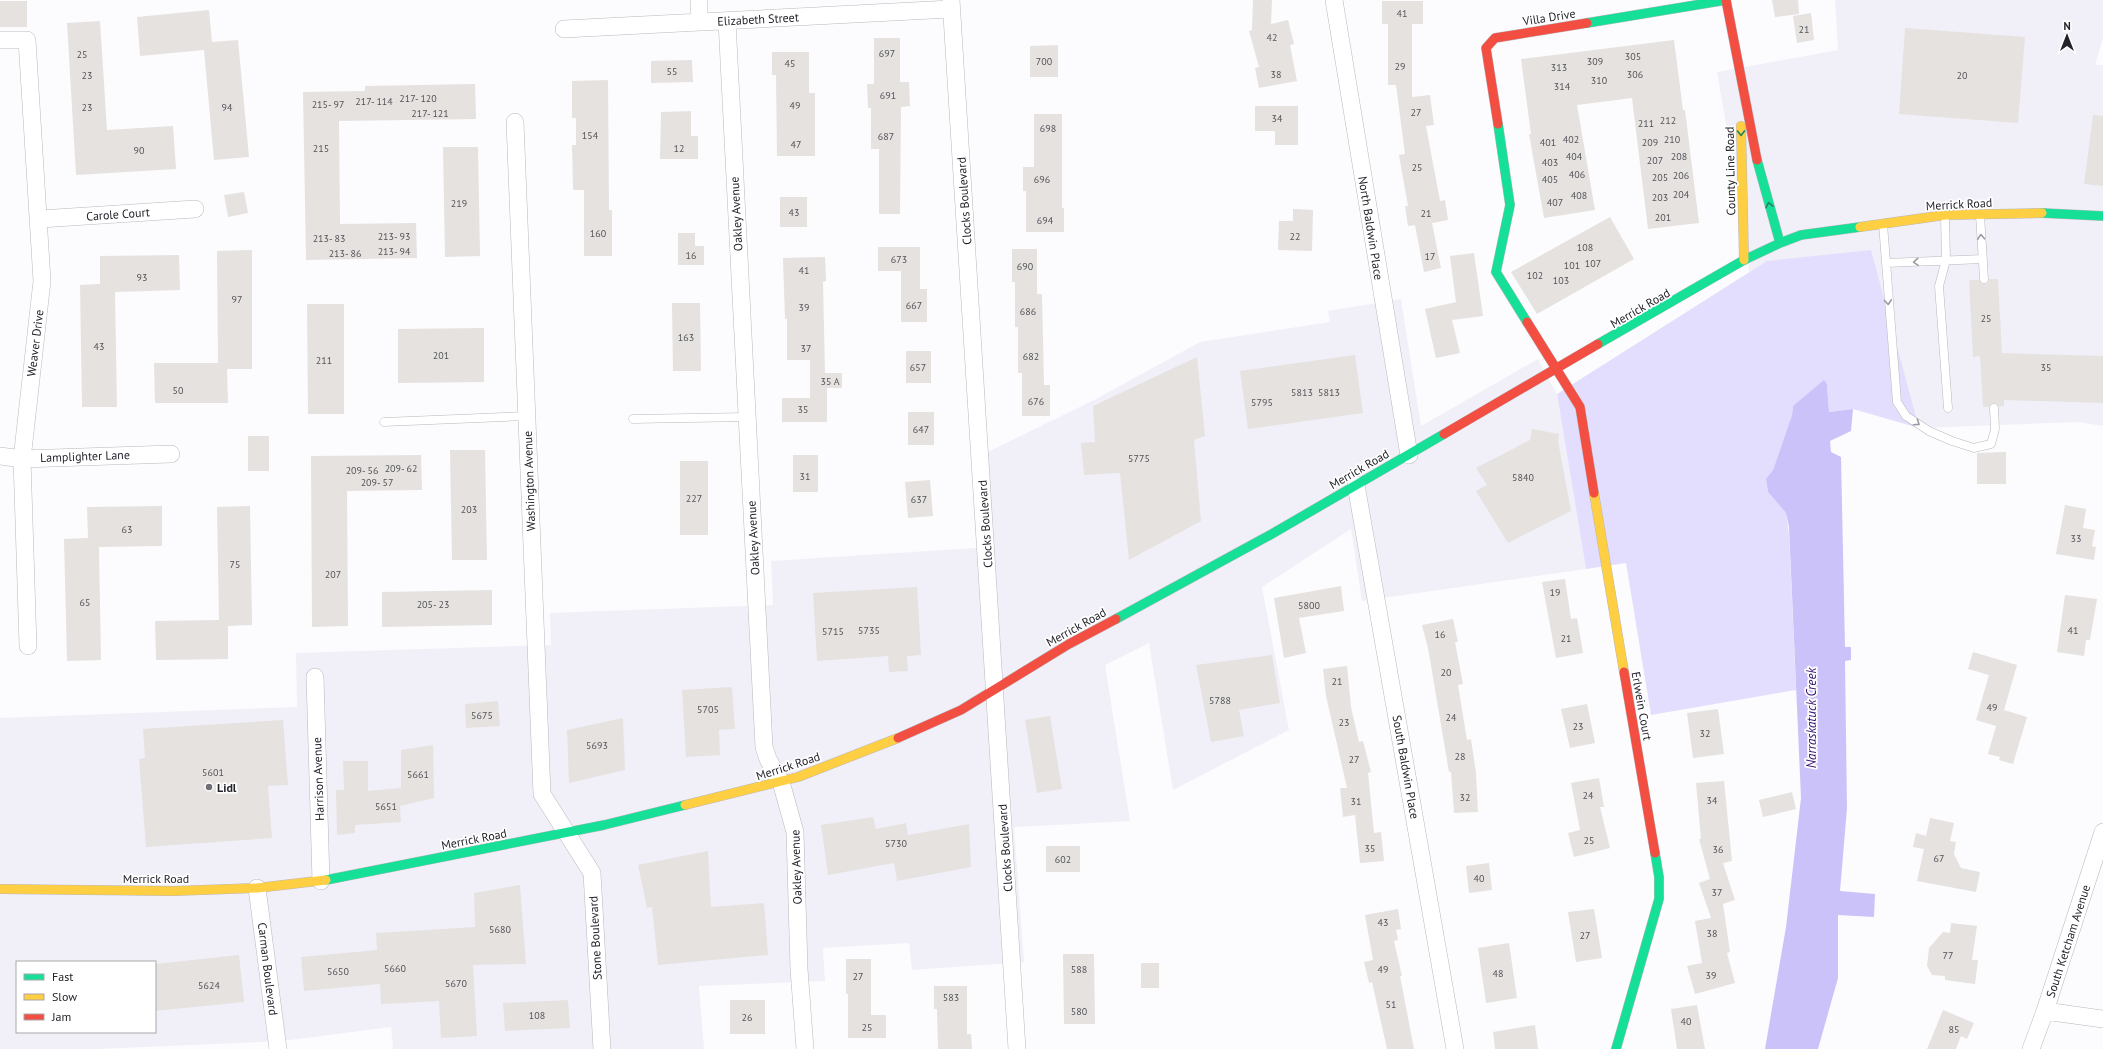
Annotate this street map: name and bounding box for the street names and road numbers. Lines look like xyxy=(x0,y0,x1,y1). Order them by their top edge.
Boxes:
street label: Villa Drive xyxy=(1521,5,1576,29)
street label: Elizabeth Street xyxy=(717,9,799,29)
street label: County Line Road xyxy=(1722,126,1738,216)
street label: Clocks Boulevard xyxy=(953,157,975,245)
street label: North Baldwin Place xyxy=(1355,175,1387,281)
street label: Oakley Avenue xyxy=(727,176,745,252)
street label: Merrick Road xyxy=(1925,195,1993,213)
street label: Carole Court xyxy=(86,204,150,224)
street label: Merrick Road xyxy=(1608,285,1672,331)
street label: Weaver Drive xyxy=(23,309,47,377)
street label: Washington Avenue xyxy=(520,431,538,531)
street label: Merrick Road xyxy=(1327,446,1391,492)
street label: Lamplighter Lane xyxy=(40,447,130,465)
street label: Clocks Boulevard xyxy=(974,480,996,568)
street label: Oakley Avenue xyxy=(744,500,762,576)
street label: Merrick Road xyxy=(1043,604,1109,650)
street label: Erlwein Court xyxy=(1629,670,1655,742)
street label: South Baldwin Place xyxy=(1389,714,1423,820)
street label: Harrison Avenue xyxy=(309,737,327,821)
street label: Merrick Road xyxy=(754,749,822,783)
street label: Clocks Boulevard xyxy=(994,804,1016,892)
street label: Merrick Road xyxy=(440,825,508,853)
street label: Oakley Avenue xyxy=(787,829,805,905)
street label: Merrick Road xyxy=(123,871,189,886)
street label: South Ketcham Avenue xyxy=(2043,883,2093,999)
street label: Stone Boulevard xyxy=(585,896,605,980)
street label: Carman Boulevard xyxy=(255,922,281,1016)

